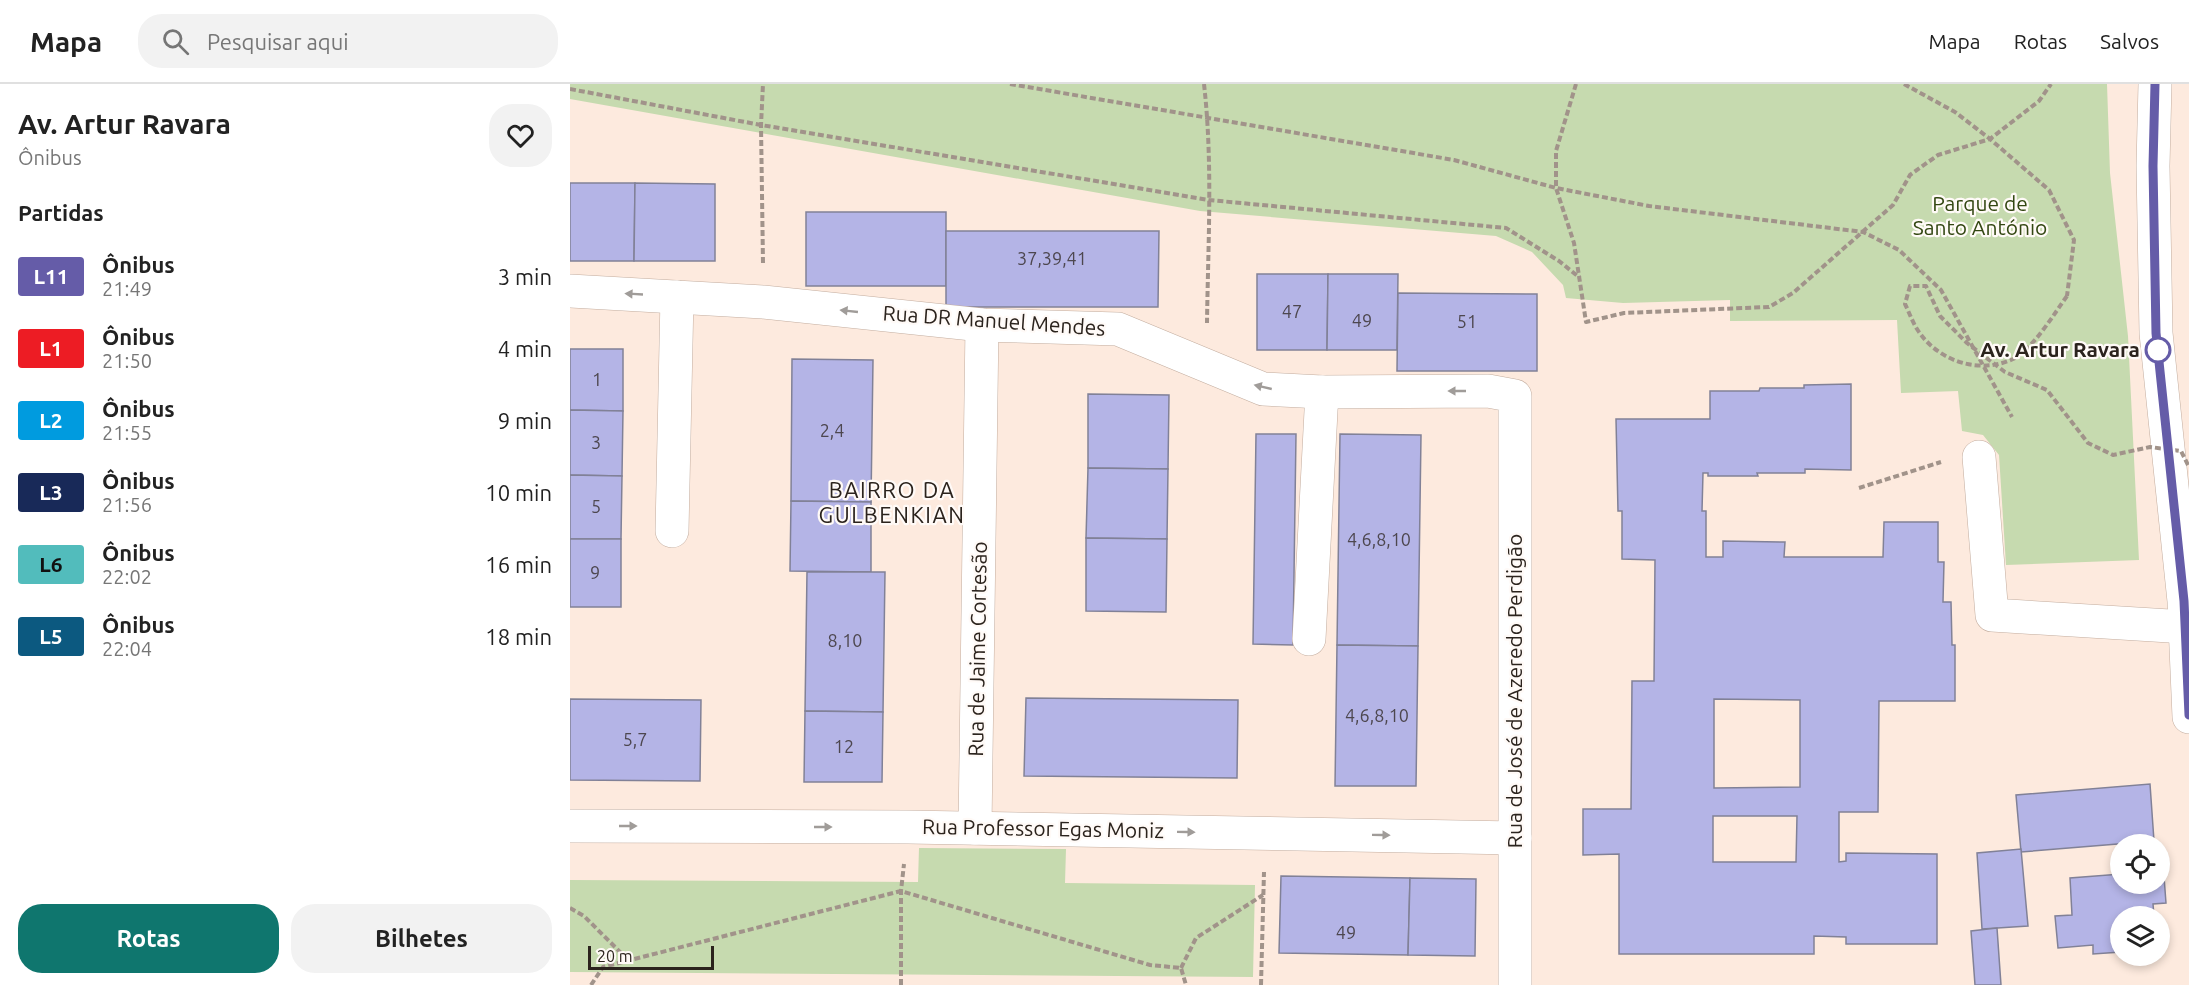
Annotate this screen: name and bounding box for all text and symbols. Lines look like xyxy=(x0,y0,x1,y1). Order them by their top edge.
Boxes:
search box xyxy=(138,14,558,68)
icon: search xyxy=(159,25,192,58)
text: Mapa xyxy=(30,26,102,57)
text: Pesquisar aqui xyxy=(207,29,349,54)
text: Mapa xyxy=(1929,29,1981,53)
text: Rotas xyxy=(2014,29,2067,53)
text: Salvos xyxy=(2100,29,2159,53)
button: heart xyxy=(489,104,552,167)
text: Av. Artur Ravara xyxy=(18,108,231,139)
text: Ônibus xyxy=(18,146,82,169)
park label: Parque de Santo António xyxy=(1913,191,2047,239)
text: Partidas xyxy=(18,200,104,225)
house number: 37,39,41 xyxy=(1017,248,1087,268)
text: Ônibus xyxy=(102,252,175,277)
text: L11 xyxy=(33,264,69,288)
text: 3 min xyxy=(498,264,552,289)
text: 21:49 xyxy=(102,277,152,300)
one-way arrow xyxy=(624,290,643,299)
street label: Rua DR Manuel Mendes xyxy=(882,300,1106,340)
house number: 47 xyxy=(1282,301,1302,321)
one-way arrow xyxy=(839,306,858,316)
house number: 49 xyxy=(1352,310,1372,330)
house number: 51 xyxy=(1457,311,1477,331)
text: Ônibus xyxy=(102,324,175,349)
text: L1 xyxy=(39,336,63,360)
text: 4 min xyxy=(498,336,552,361)
place label: Av. Artur Ravara xyxy=(1980,337,2140,361)
marker: Av. Artur Ravara xyxy=(2145,337,2171,363)
text: 21:50 xyxy=(102,349,152,372)
house number: 1 xyxy=(592,369,602,389)
one-way arrow xyxy=(1253,382,1272,391)
one-way arrow xyxy=(1448,386,1467,396)
text: Ônibus xyxy=(102,396,175,421)
text: L2 xyxy=(39,408,63,432)
text: 9 min xyxy=(498,408,552,433)
house number: 2,4 xyxy=(820,420,844,440)
text: 21:55 xyxy=(102,421,152,444)
house number: 3 xyxy=(591,432,601,452)
text: Ônibus xyxy=(102,468,175,493)
district label: BAIRRO DA GULBENKIAN xyxy=(819,477,965,527)
text: L3 xyxy=(39,480,63,504)
text: 10 min xyxy=(485,480,552,505)
text: 21:56 xyxy=(102,493,152,516)
house number: 5 xyxy=(591,496,601,516)
house number: 4,6,8,10 xyxy=(1347,529,1411,549)
street label: Rua de José de Azeredo Perdigão xyxy=(1502,534,1526,848)
text: Ônibus xyxy=(102,540,175,565)
street label: Rua de Jaime Cortesão xyxy=(963,541,991,757)
text: L6 xyxy=(39,552,63,576)
text: 16 min xyxy=(485,552,552,577)
house number: 9 xyxy=(590,562,600,582)
text: 22:02 xyxy=(102,565,152,588)
text: Ônibus xyxy=(102,612,175,637)
text: L5 xyxy=(39,624,63,648)
text: 18 min xyxy=(485,624,552,649)
house number: 8,10 xyxy=(828,630,862,650)
text: 22:04 xyxy=(102,637,152,660)
house number: 4,6,8,10 xyxy=(1345,705,1409,725)
house number: 5,7 xyxy=(623,729,647,749)
house number: 12 xyxy=(834,736,854,756)
street label: Rua Professor Egas Moniz xyxy=(922,814,1164,842)
one-way arrow xyxy=(619,821,638,831)
one-way arrow xyxy=(814,822,833,832)
one-way arrow xyxy=(1177,827,1196,836)
one-way arrow xyxy=(1372,830,1391,839)
map controls xyxy=(2110,834,2170,966)
button: locate xyxy=(2110,834,2170,894)
button: Rotas xyxy=(18,904,279,973)
button: Bilhetes xyxy=(291,904,552,973)
button: layers xyxy=(2110,906,2170,966)
house number: 49 xyxy=(1336,922,1356,942)
scale bar xyxy=(588,943,714,970)
text: 20 m xyxy=(597,947,633,965)

